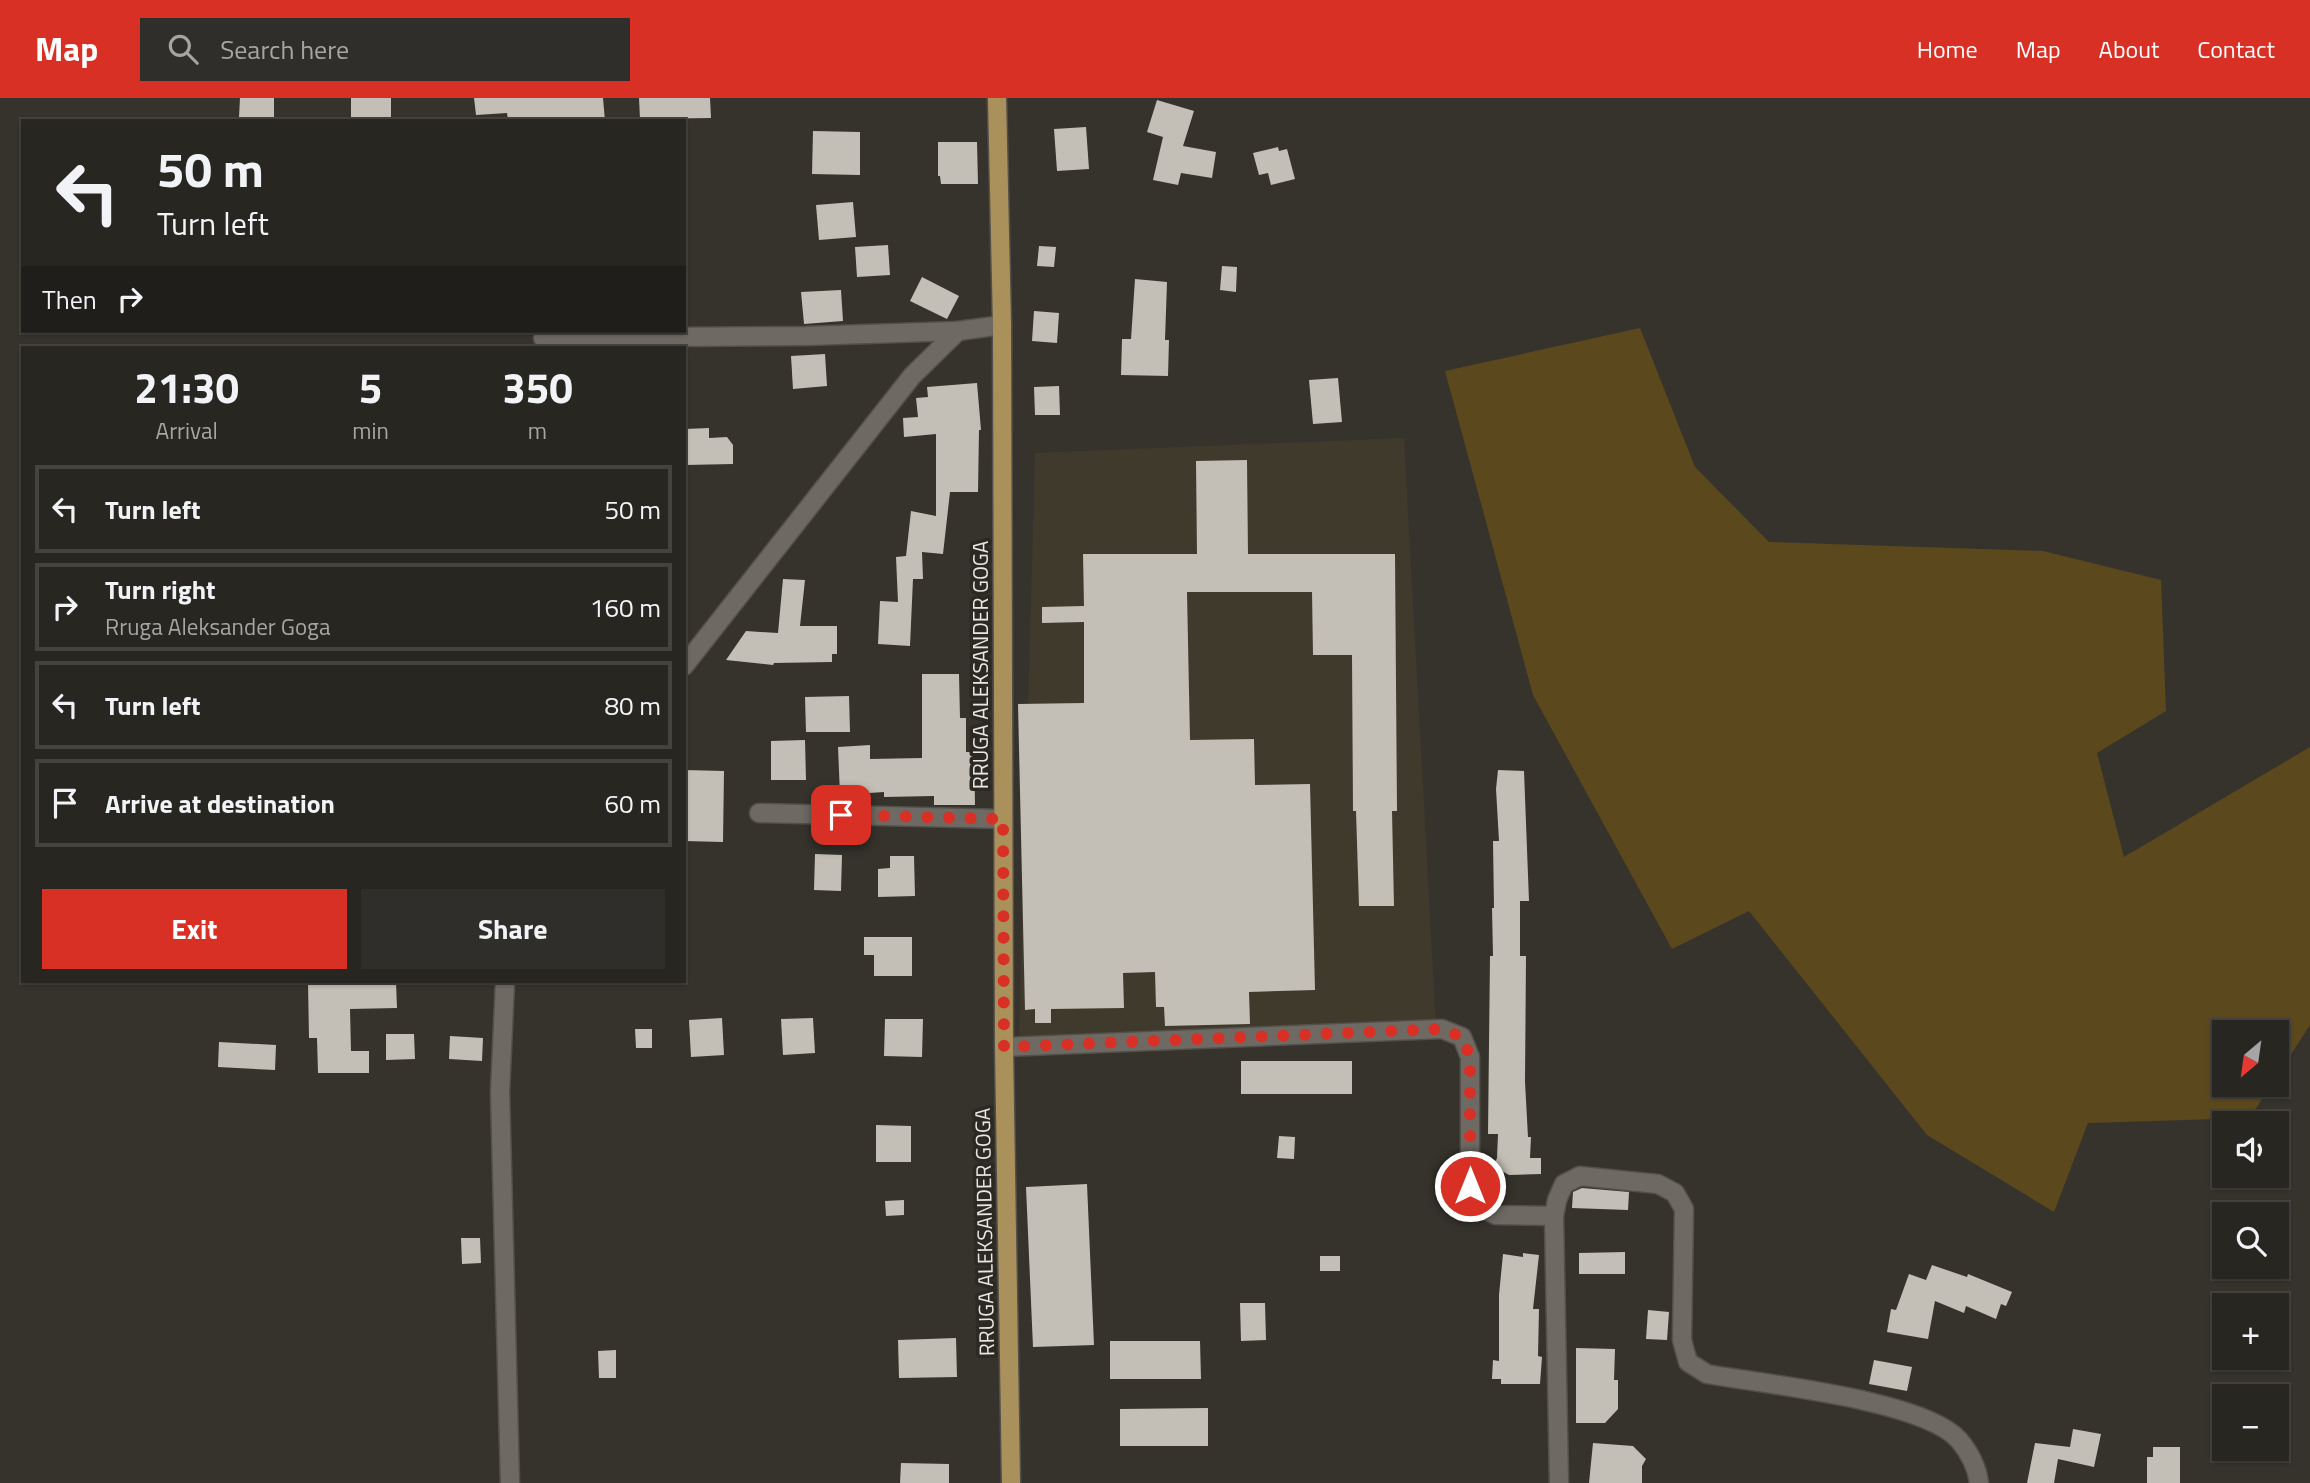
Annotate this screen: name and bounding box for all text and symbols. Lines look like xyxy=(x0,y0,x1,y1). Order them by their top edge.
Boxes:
search box xyxy=(140,18,630,81)
text: Map xyxy=(35,24,98,74)
icon: search xyxy=(164,30,202,68)
text: Search here xyxy=(220,30,349,69)
text: Home xyxy=(1917,31,1978,67)
text: Map xyxy=(2016,31,2061,67)
text: About xyxy=(2099,31,2159,67)
text: Contact xyxy=(2197,31,2275,67)
text: 50 m xyxy=(157,131,264,206)
icon: left xyxy=(42,147,133,238)
text: Turn left xyxy=(157,199,269,247)
text: Then xyxy=(42,280,97,319)
icon: right xyxy=(111,280,149,318)
text: 21:30 xyxy=(134,355,239,419)
text: 5 xyxy=(359,355,382,419)
text: 350 xyxy=(502,355,573,419)
text: Arrival xyxy=(155,413,218,448)
text: min xyxy=(352,413,389,448)
text: m xyxy=(528,413,547,448)
icon: left xyxy=(46,490,84,528)
text: Turn left xyxy=(105,490,200,529)
text: 50 m xyxy=(604,490,661,529)
street label: RRUGA ALEKSANDER GOGA xyxy=(964,540,996,789)
text: Turn right xyxy=(105,570,216,609)
icon: right xyxy=(46,588,84,626)
text: 160 m xyxy=(590,588,661,627)
text: Rruga Aleksander Goga xyxy=(105,609,330,644)
icon: left xyxy=(46,686,84,724)
text: Turn left xyxy=(105,686,200,725)
text: 80 m xyxy=(604,686,661,725)
icon: arrive xyxy=(46,784,84,822)
text: Arrive at destination xyxy=(105,784,335,823)
text: 60 m xyxy=(604,784,661,823)
pin xyxy=(811,785,871,845)
icon: arrive xyxy=(822,796,860,834)
button: Exit xyxy=(42,889,347,969)
button: Share xyxy=(361,889,665,969)
north arrow xyxy=(2212,1020,2289,1097)
map controls xyxy=(2212,1020,2289,1461)
street label: RRUGA ALEKSANDER GOGA xyxy=(966,1107,1002,1356)
button: sound xyxy=(2212,1111,2289,1188)
position arrow xyxy=(1433,1149,1507,1223)
button: search xyxy=(2212,1202,2289,1279)
button: + xyxy=(2212,1293,2289,1370)
button: − xyxy=(2212,1384,2289,1461)

